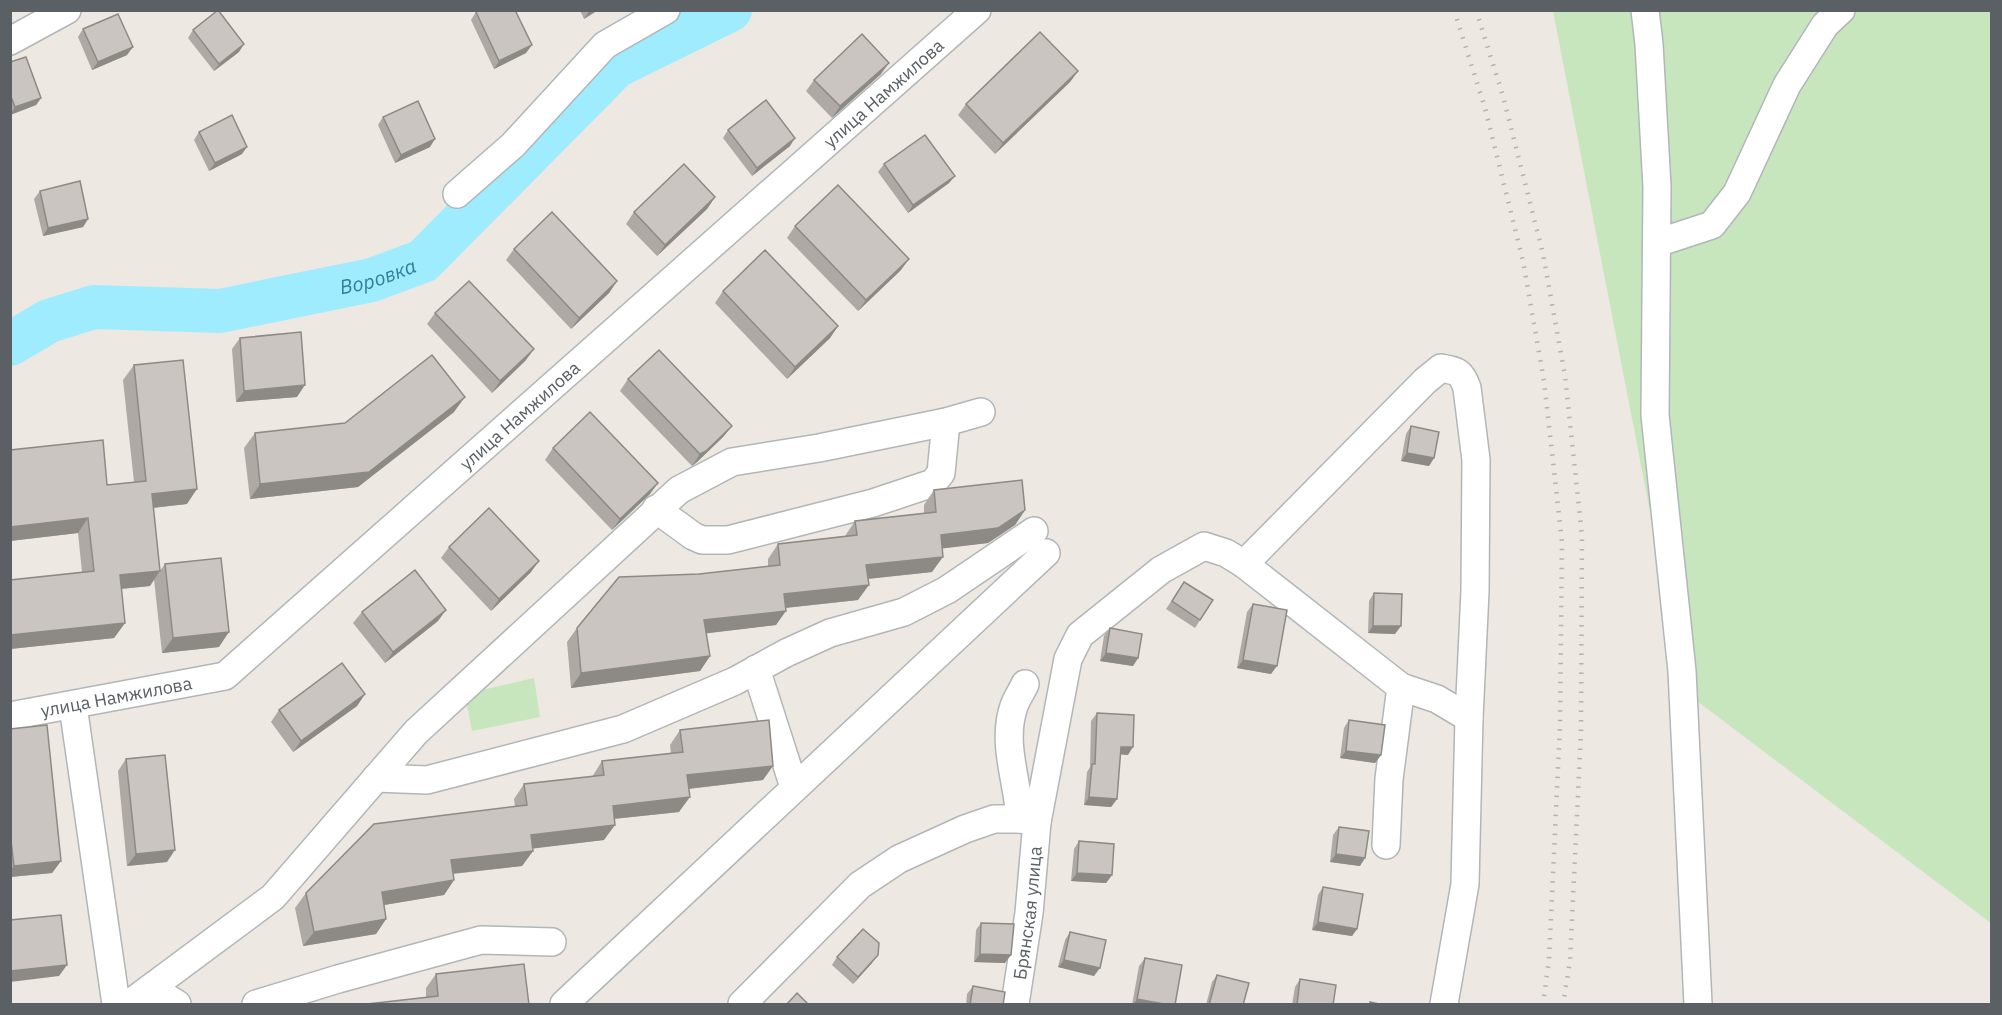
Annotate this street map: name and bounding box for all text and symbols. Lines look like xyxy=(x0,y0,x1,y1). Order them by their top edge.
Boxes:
street label: улица Намжилова xyxy=(818,33,949,152)
water label: Воровка xyxy=(337,251,420,300)
street label: улица Намжилова xyxy=(454,356,585,475)
street label: улица Намжилова xyxy=(39,671,194,722)
street label: Брянская улица xyxy=(1007,845,1046,981)

